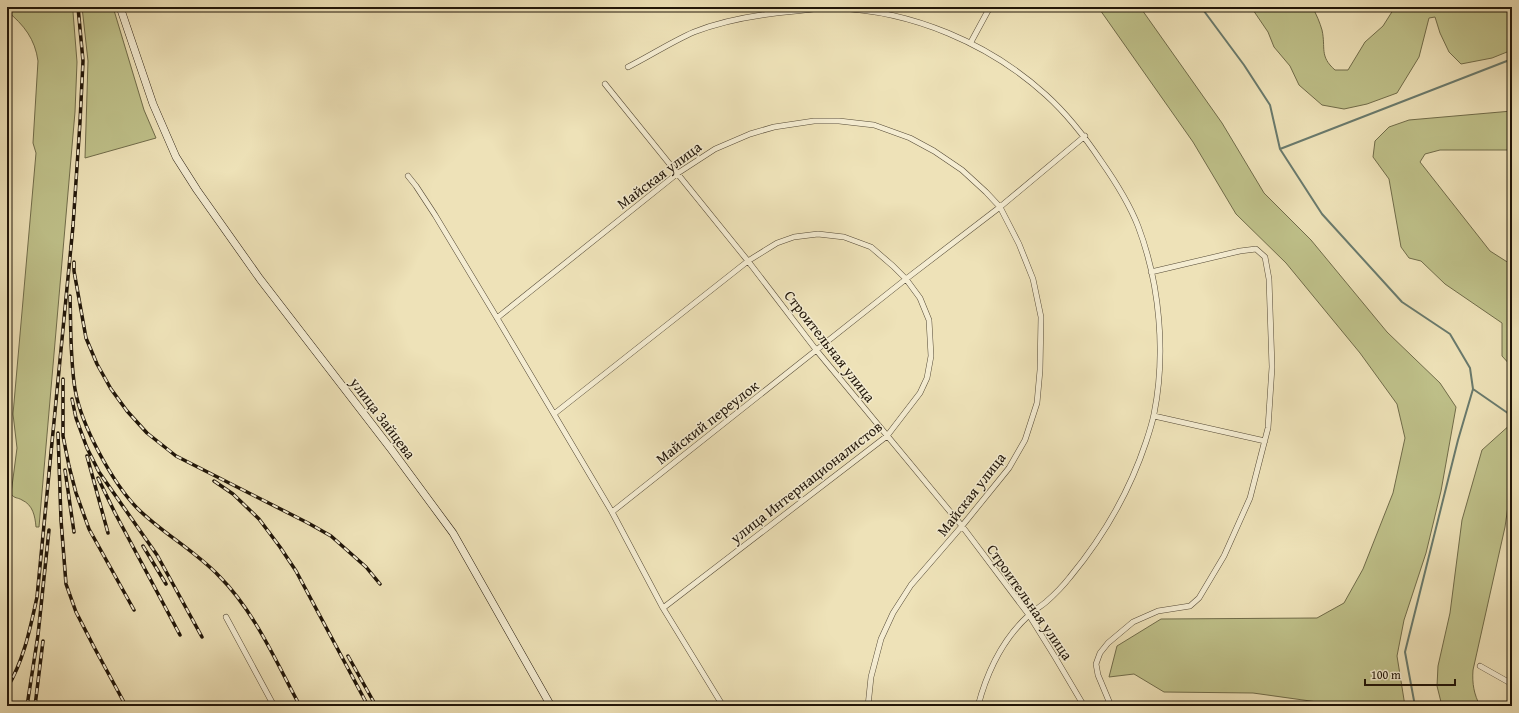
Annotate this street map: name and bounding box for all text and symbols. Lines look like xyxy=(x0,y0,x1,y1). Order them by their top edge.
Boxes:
street label: Майская улица xyxy=(612,136,706,214)
street label: Строительная улица xyxy=(780,286,881,407)
street label: улица Зайцева xyxy=(345,372,421,464)
street label: Майский переулок xyxy=(651,375,763,469)
street label: улица Интернационалистов xyxy=(725,416,886,549)
street label: Майская улица xyxy=(932,447,1011,540)
street label: Строительная улица xyxy=(982,540,1078,665)
scale bar xyxy=(1365,661,1455,687)
text: 100 m xyxy=(1371,666,1401,683)

